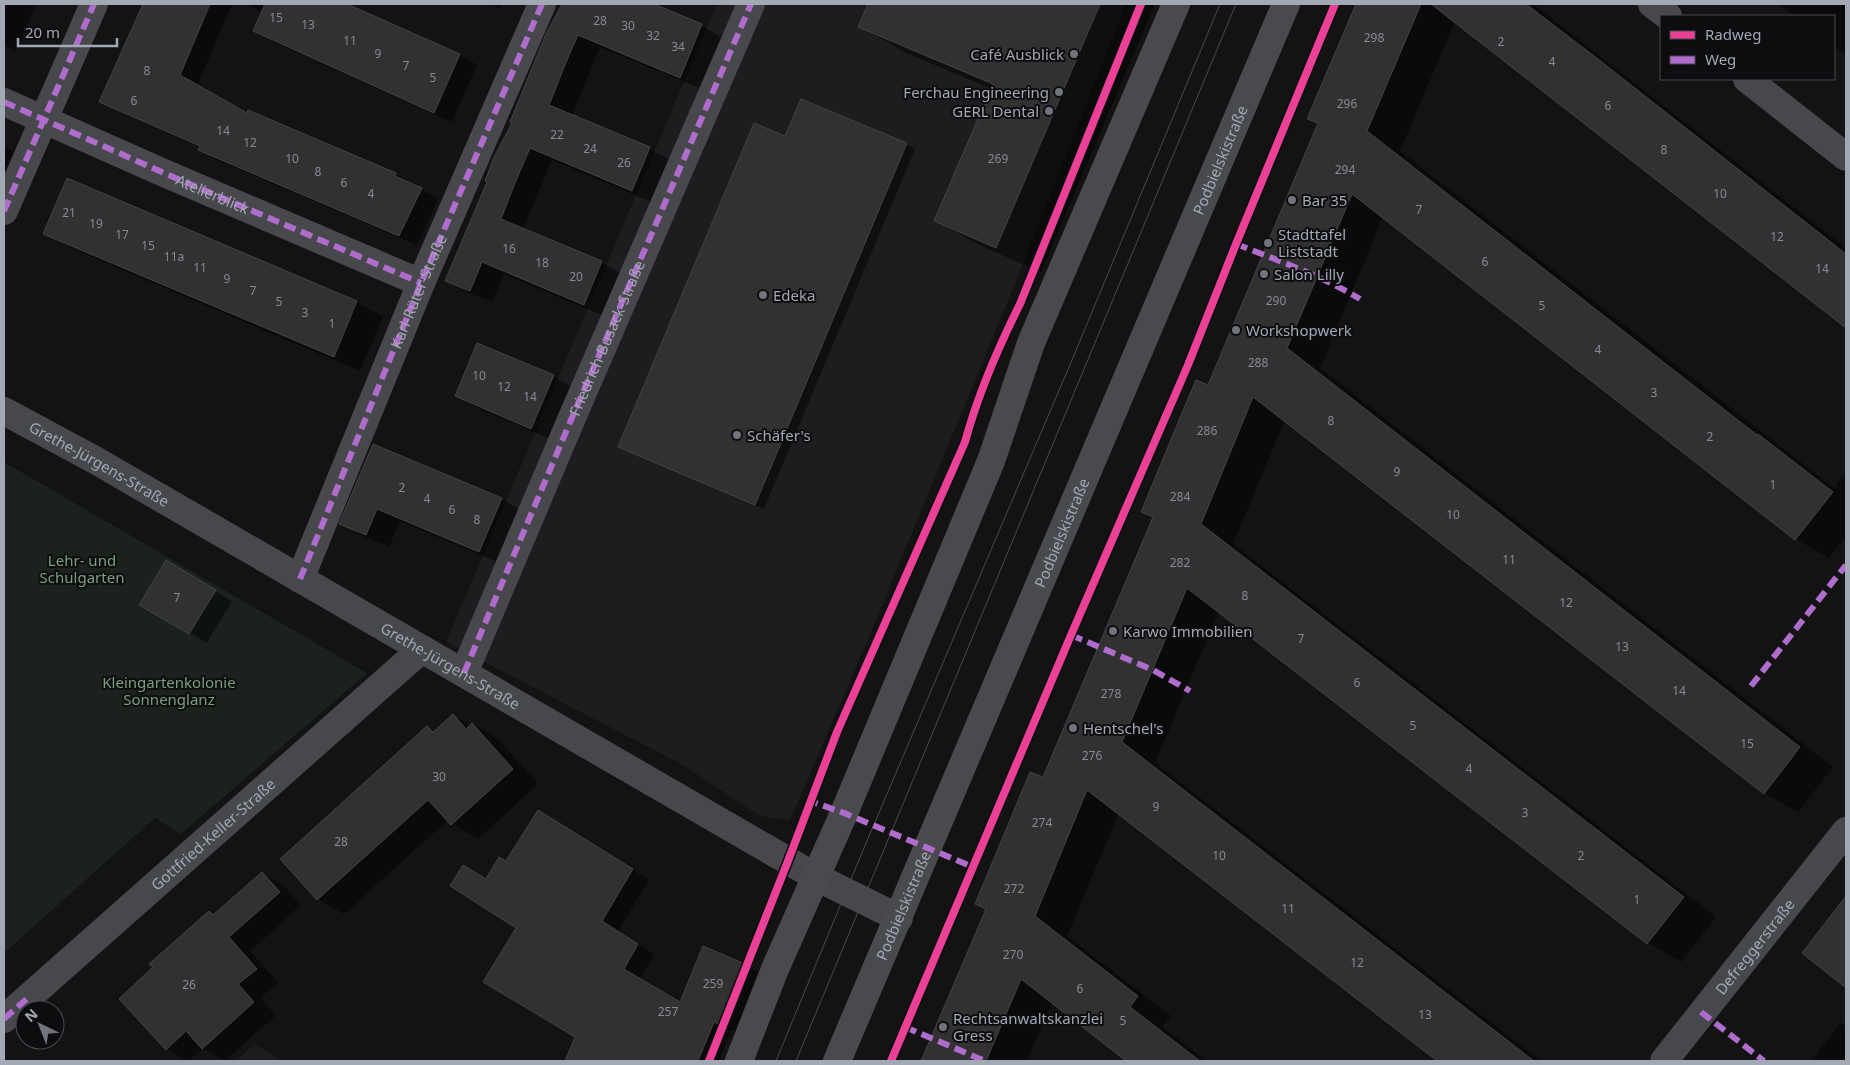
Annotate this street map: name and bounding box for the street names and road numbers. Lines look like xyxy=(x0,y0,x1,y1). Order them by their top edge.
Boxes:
street label: Podbielskistraße xyxy=(1188,102,1252,218)
street label: Atelierblick xyxy=(173,169,253,218)
street label: Karl-Rüter-Straße xyxy=(385,231,451,351)
street label: Friedrich-Busack-Straße xyxy=(564,257,649,419)
street label: Grethe-Jürgens-Straße xyxy=(26,416,173,511)
street label: Podbielskistraße xyxy=(1029,475,1093,590)
street label: Grethe-Jürgens-Straße xyxy=(377,617,524,714)
street label: Gottfried-Keller-Straße xyxy=(147,774,279,894)
street label: Podbielskistraße xyxy=(871,848,935,963)
street label: Defreggerstraße xyxy=(1710,894,1799,999)

